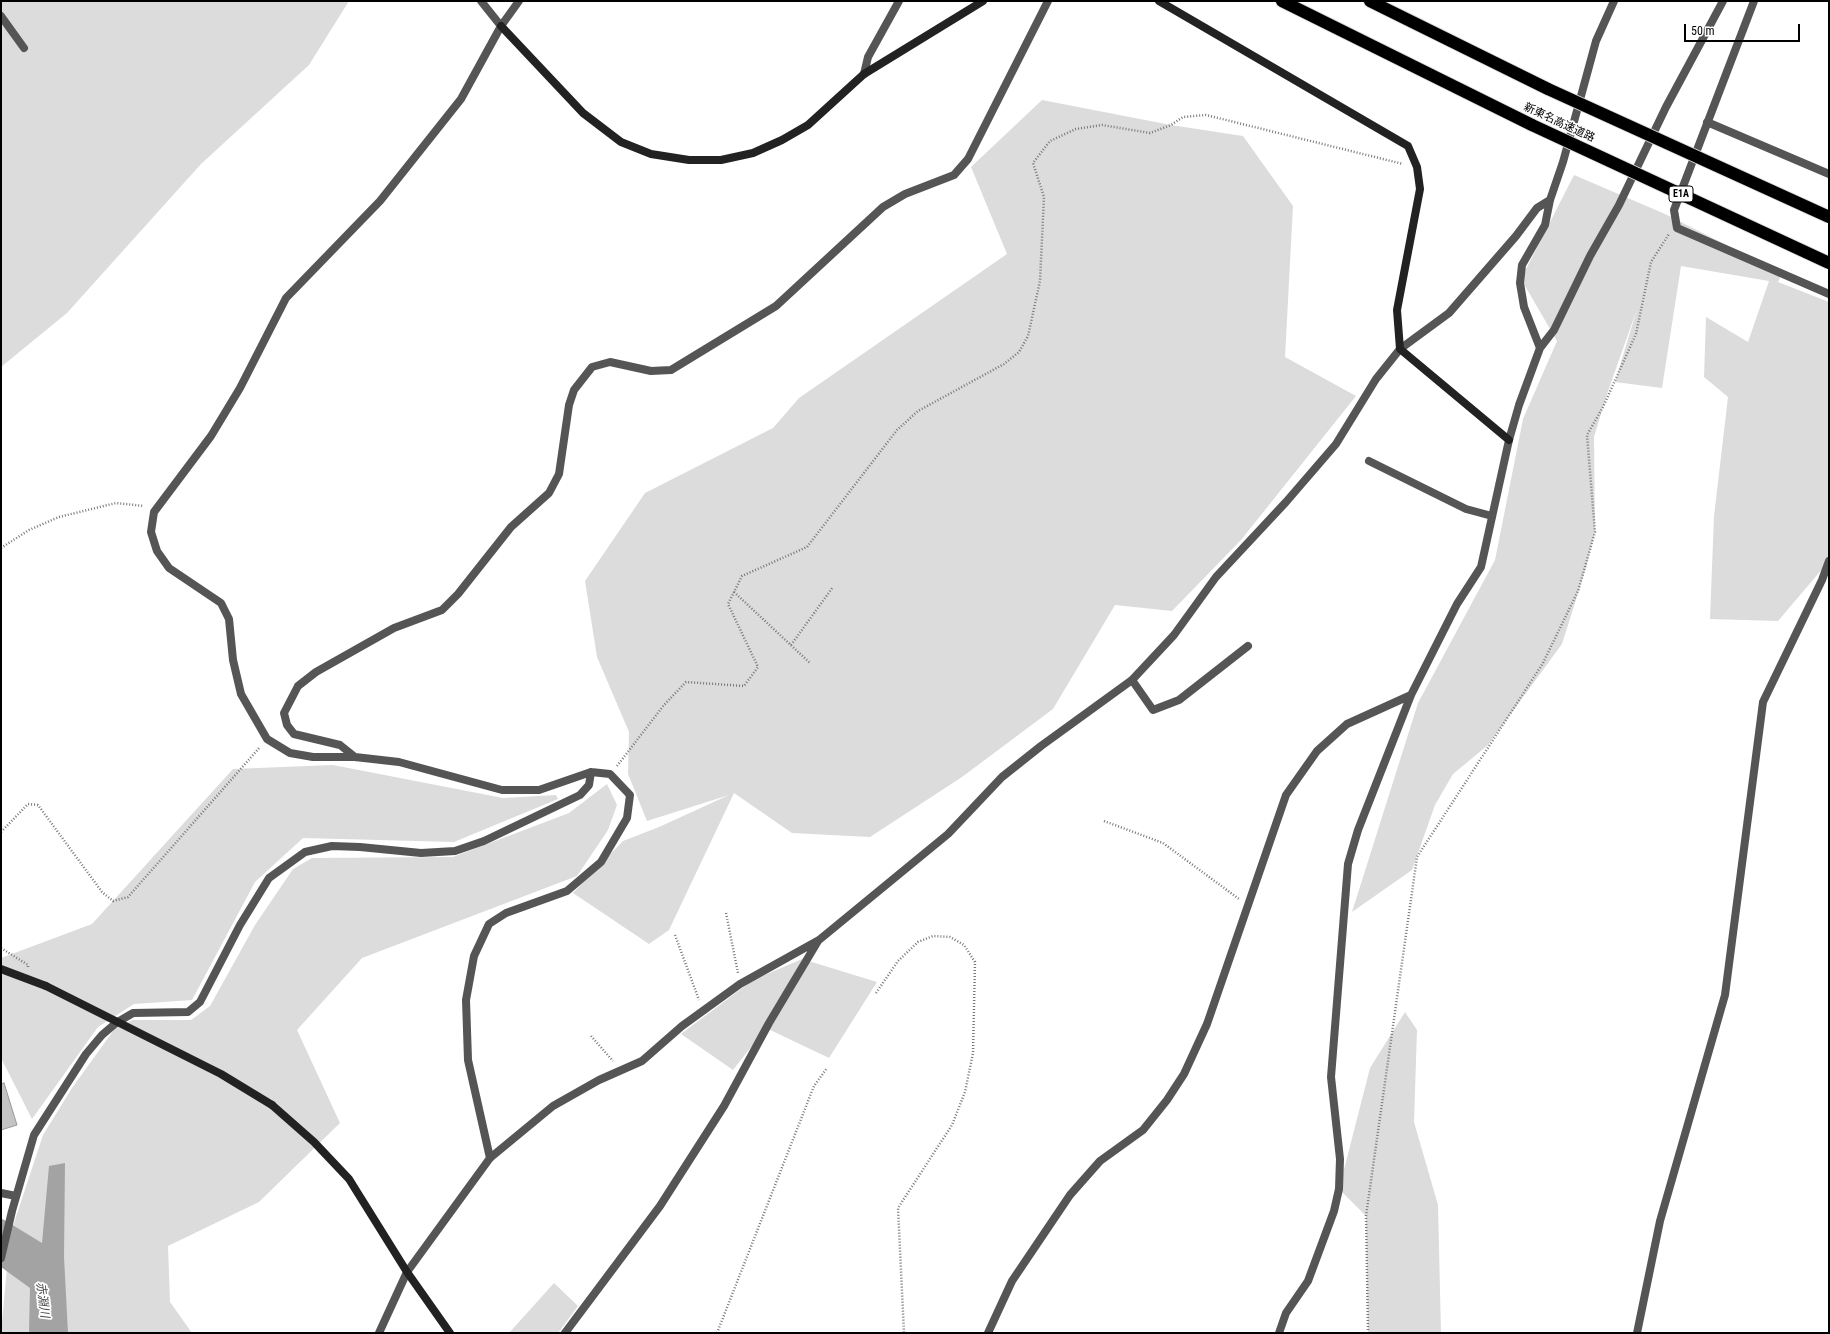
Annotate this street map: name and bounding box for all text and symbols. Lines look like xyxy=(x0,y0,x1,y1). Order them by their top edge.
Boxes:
scale bar xyxy=(1686,16,1802,42)
text: 50 m xyxy=(1691,24,1715,38)
street label: 新東名高速道路 xyxy=(1521,101,1597,145)
road number: E1A xyxy=(1669,186,1693,202)
water label: 赤淵川 xyxy=(33,1281,51,1319)

